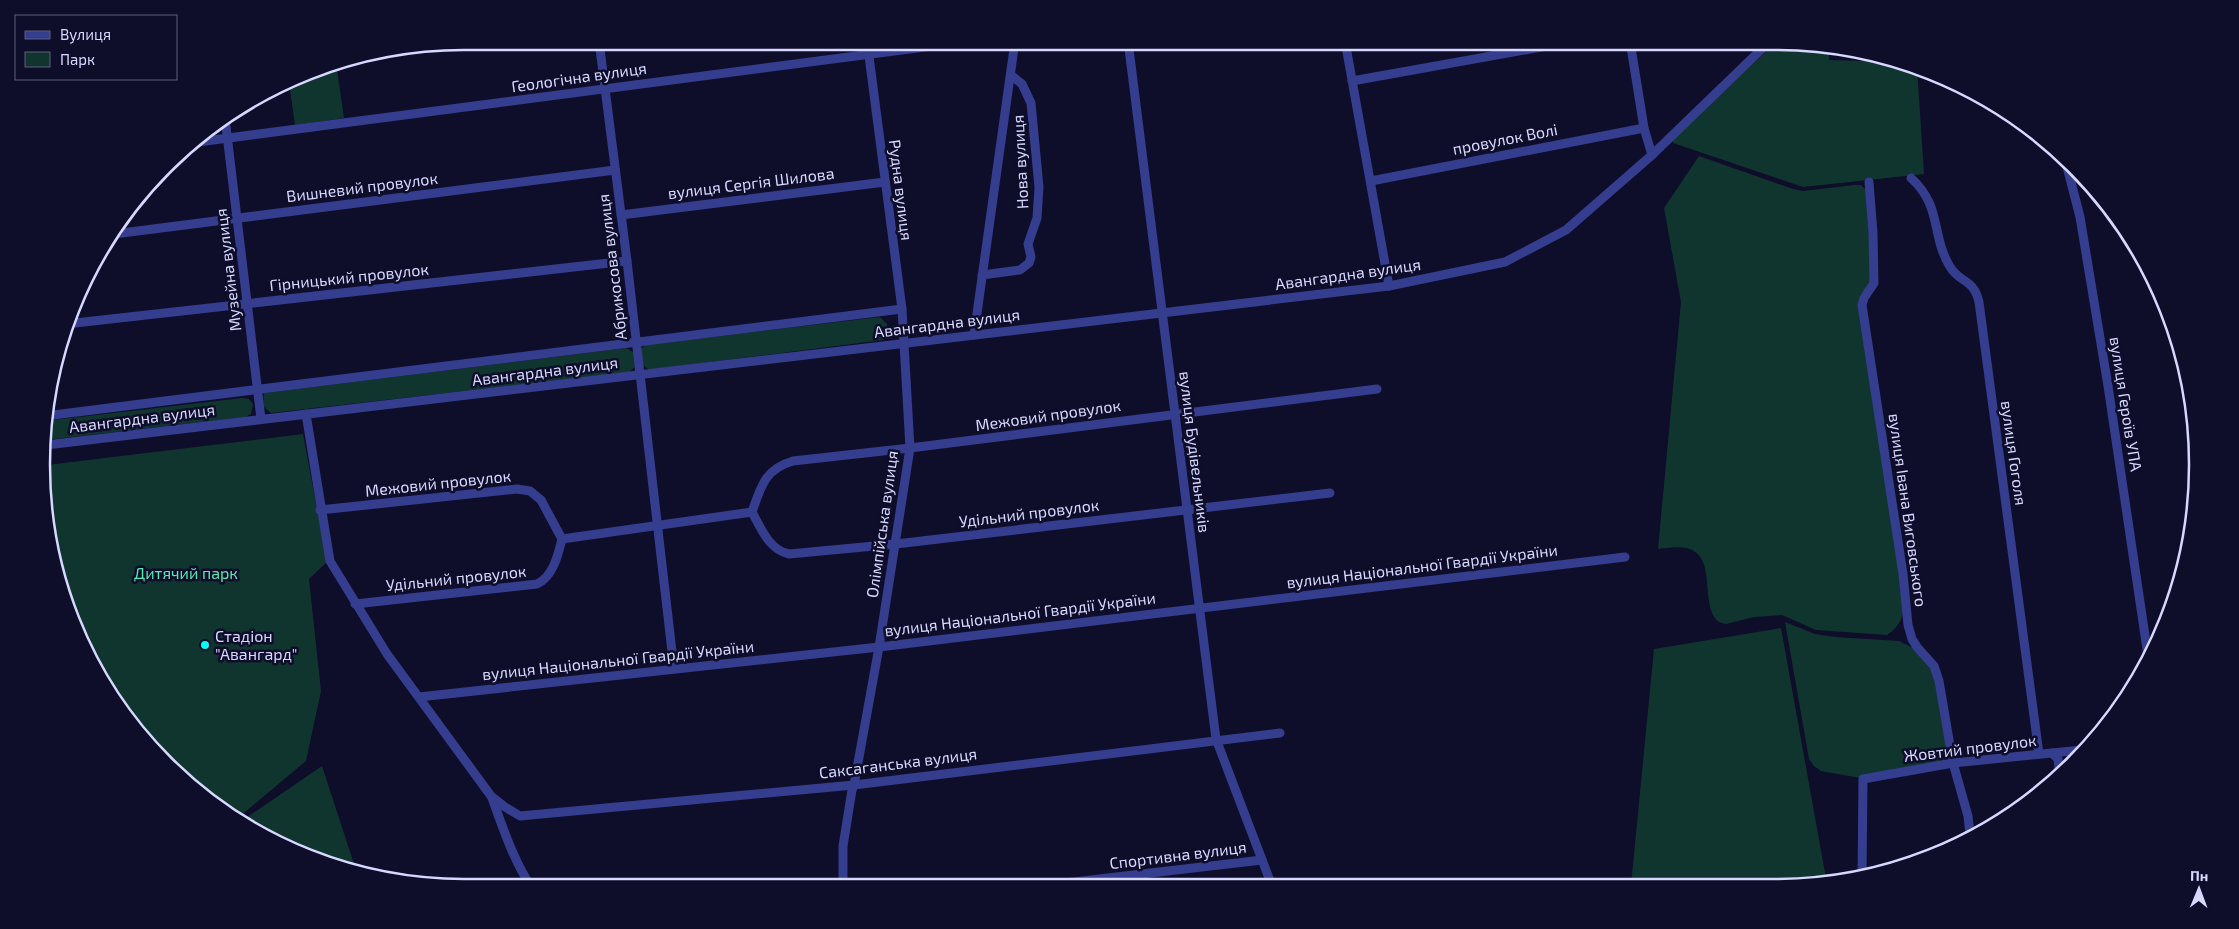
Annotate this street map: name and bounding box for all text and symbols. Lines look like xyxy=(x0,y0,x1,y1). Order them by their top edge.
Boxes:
legend xyxy=(15,15,178,80)
text: Вулиця xyxy=(60,25,111,44)
text: Парк xyxy=(60,50,95,68)
street label: Геологічна вулиця xyxy=(510,58,648,96)
street label: Нова вулиця xyxy=(1008,114,1032,210)
street label: провулок Волі xyxy=(1451,119,1559,159)
street label: Рудна вулиця xyxy=(885,138,917,242)
street label: вулиця Сергія Шилова xyxy=(667,163,835,203)
street label: Вишневий провулок xyxy=(285,168,439,206)
street label: Абрикосова вулиця xyxy=(593,193,631,341)
street label: Музейна вулиця xyxy=(211,207,245,333)
street label: Авангардна вулиця xyxy=(1274,254,1422,294)
street label: Гірницький провулок xyxy=(268,259,430,295)
street label: Авангардна вулиця xyxy=(873,304,1021,342)
street label: вулиця Героїв УПА xyxy=(2105,335,2147,473)
street label: Авангардна вулиця xyxy=(471,352,619,390)
street label: вулиця Будівельників xyxy=(1175,370,1215,534)
street label: Межовий провулок xyxy=(974,395,1122,435)
street label: Авангардна вулиця xyxy=(68,399,216,437)
street label: вулиця Гоголя xyxy=(1997,399,2031,507)
street label: вулиця Івана Виговського xyxy=(1885,412,1931,608)
street label: Олімпійська вулиця xyxy=(862,449,902,599)
street label: Межовий провулок xyxy=(364,465,512,501)
street label: Удільний провулок xyxy=(958,494,1101,532)
street label: вулиця Національної Гвардії України xyxy=(1285,539,1559,593)
street label: Удільний провулок xyxy=(385,561,528,595)
park label: Дитячий парк xyxy=(134,563,238,582)
street label: вулиця Національної Гвардії України xyxy=(883,587,1157,641)
place label: Стадіон "Авангард" xyxy=(215,626,297,663)
street label: вулиця Національної Гвардії України xyxy=(481,636,755,684)
marker: Стадіон "Авангард" xyxy=(199,639,211,651)
street label: Жовтий провулок xyxy=(1902,730,2038,766)
street label: Саксаганська вулиця xyxy=(818,743,978,783)
street label: Спортивна вулиця xyxy=(1108,837,1248,873)
north arrow xyxy=(2174,864,2224,914)
text: Пн xyxy=(2190,867,2208,884)

